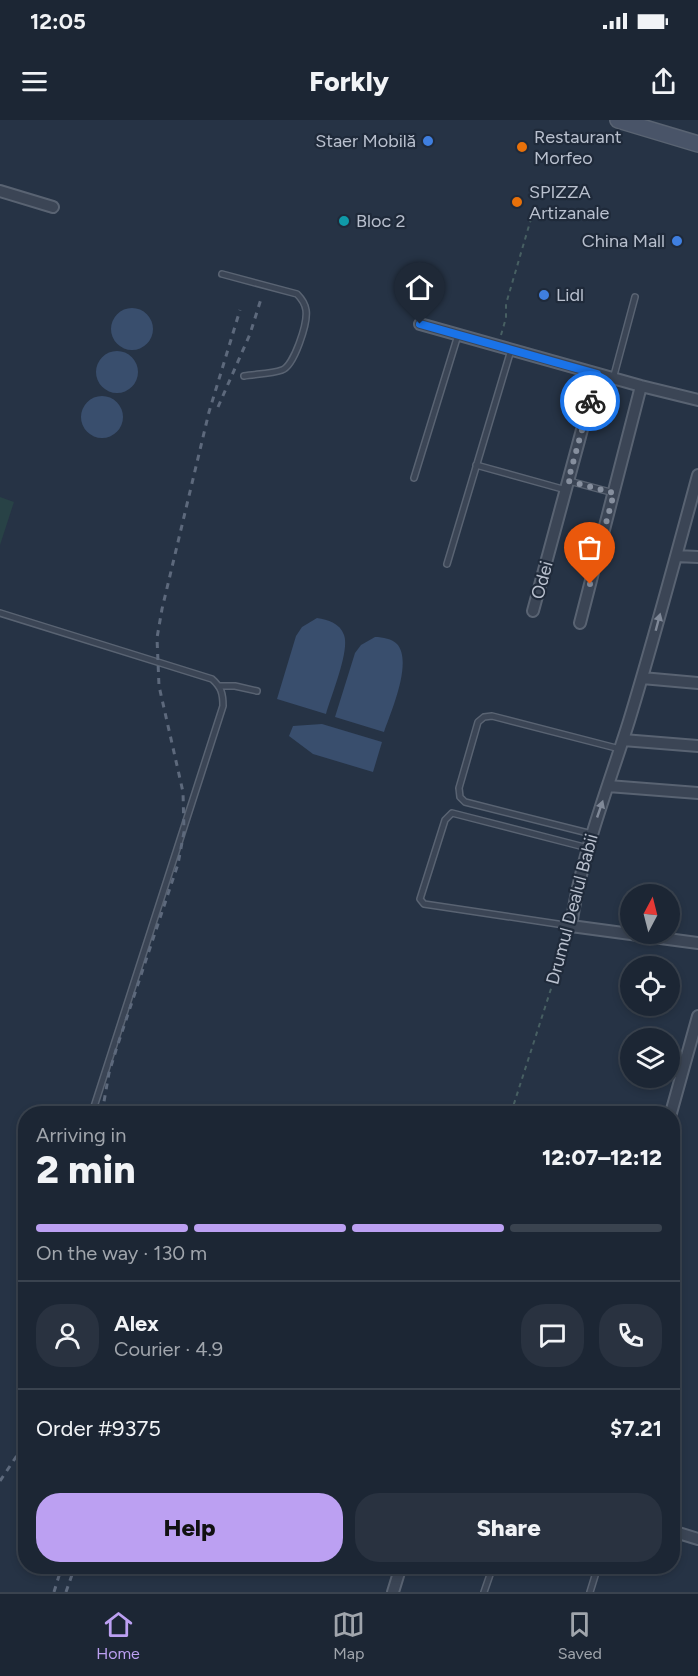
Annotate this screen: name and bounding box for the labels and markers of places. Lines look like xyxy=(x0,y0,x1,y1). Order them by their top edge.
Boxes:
place label: Restaurant Morfeo xyxy=(534,126,622,169)
place label: Staer Mobilă xyxy=(315,130,416,152)
marker: Staer Mobilă xyxy=(421,134,435,148)
marker: Restaurant Morfeo xyxy=(515,140,529,154)
place label: SPIZZA Artizanale xyxy=(529,181,609,224)
marker: SPIZZA Artizanale xyxy=(510,195,524,209)
place label: Bloc 2 xyxy=(356,210,406,232)
marker: Bloc 2 xyxy=(337,214,351,228)
place label: China Mall xyxy=(582,230,665,252)
marker: China Mall xyxy=(670,234,684,248)
pin xyxy=(394,262,445,324)
place label: Lidl xyxy=(556,284,584,306)
marker: Lidl xyxy=(537,288,551,302)
pin xyxy=(564,522,615,584)

